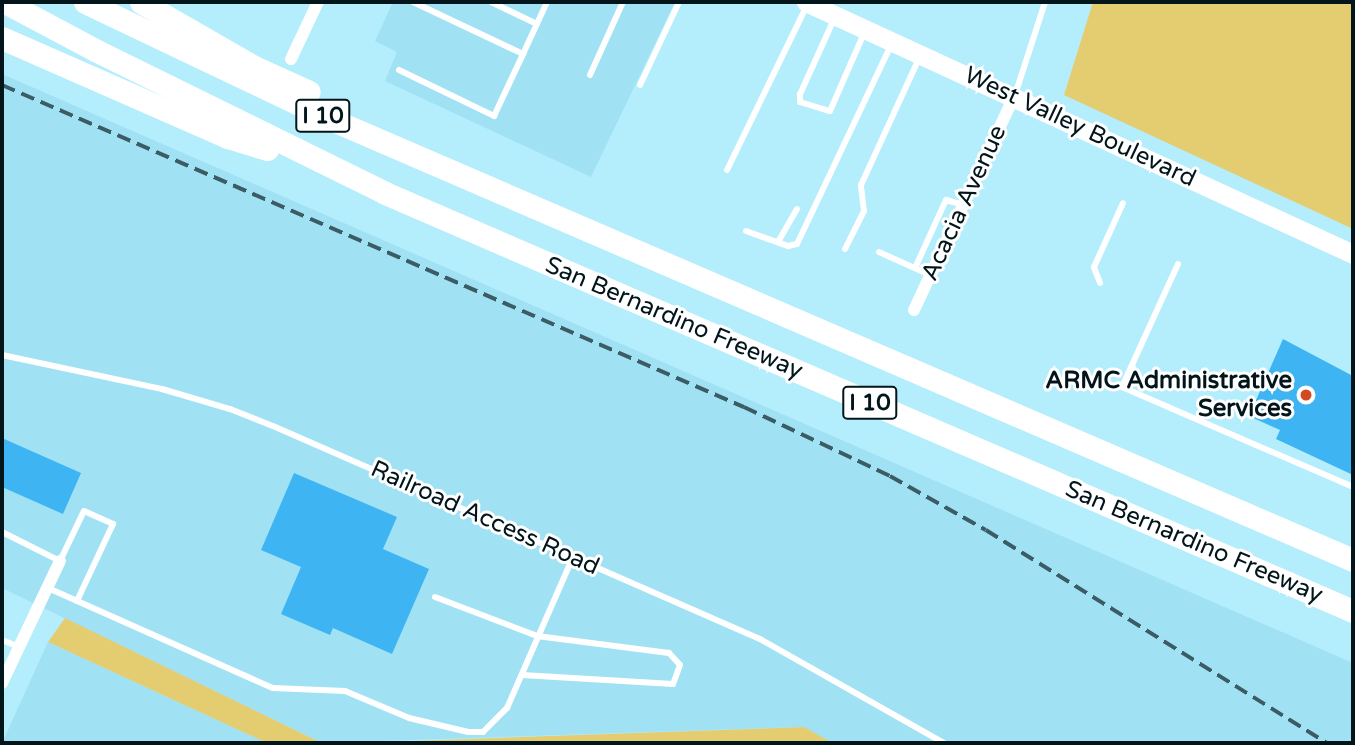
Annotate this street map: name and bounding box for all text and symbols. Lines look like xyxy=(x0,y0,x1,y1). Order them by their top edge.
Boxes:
street label: West Valley Boulevard xyxy=(960,61,1200,193)
road number: I 10 xyxy=(295,97,351,136)
street label: Acacia Avenue xyxy=(915,121,1013,285)
street label: San Bernardino Freeway xyxy=(541,251,807,385)
place label: ARMC Administrative Services xyxy=(1045,367,1292,423)
road number: I 10 xyxy=(842,384,898,422)
marker: ARMC Administrative Services xyxy=(1298,387,1314,403)
street label: Railroad Access Road xyxy=(366,455,604,581)
street label: San Bernardino Freeway xyxy=(1061,475,1327,609)

